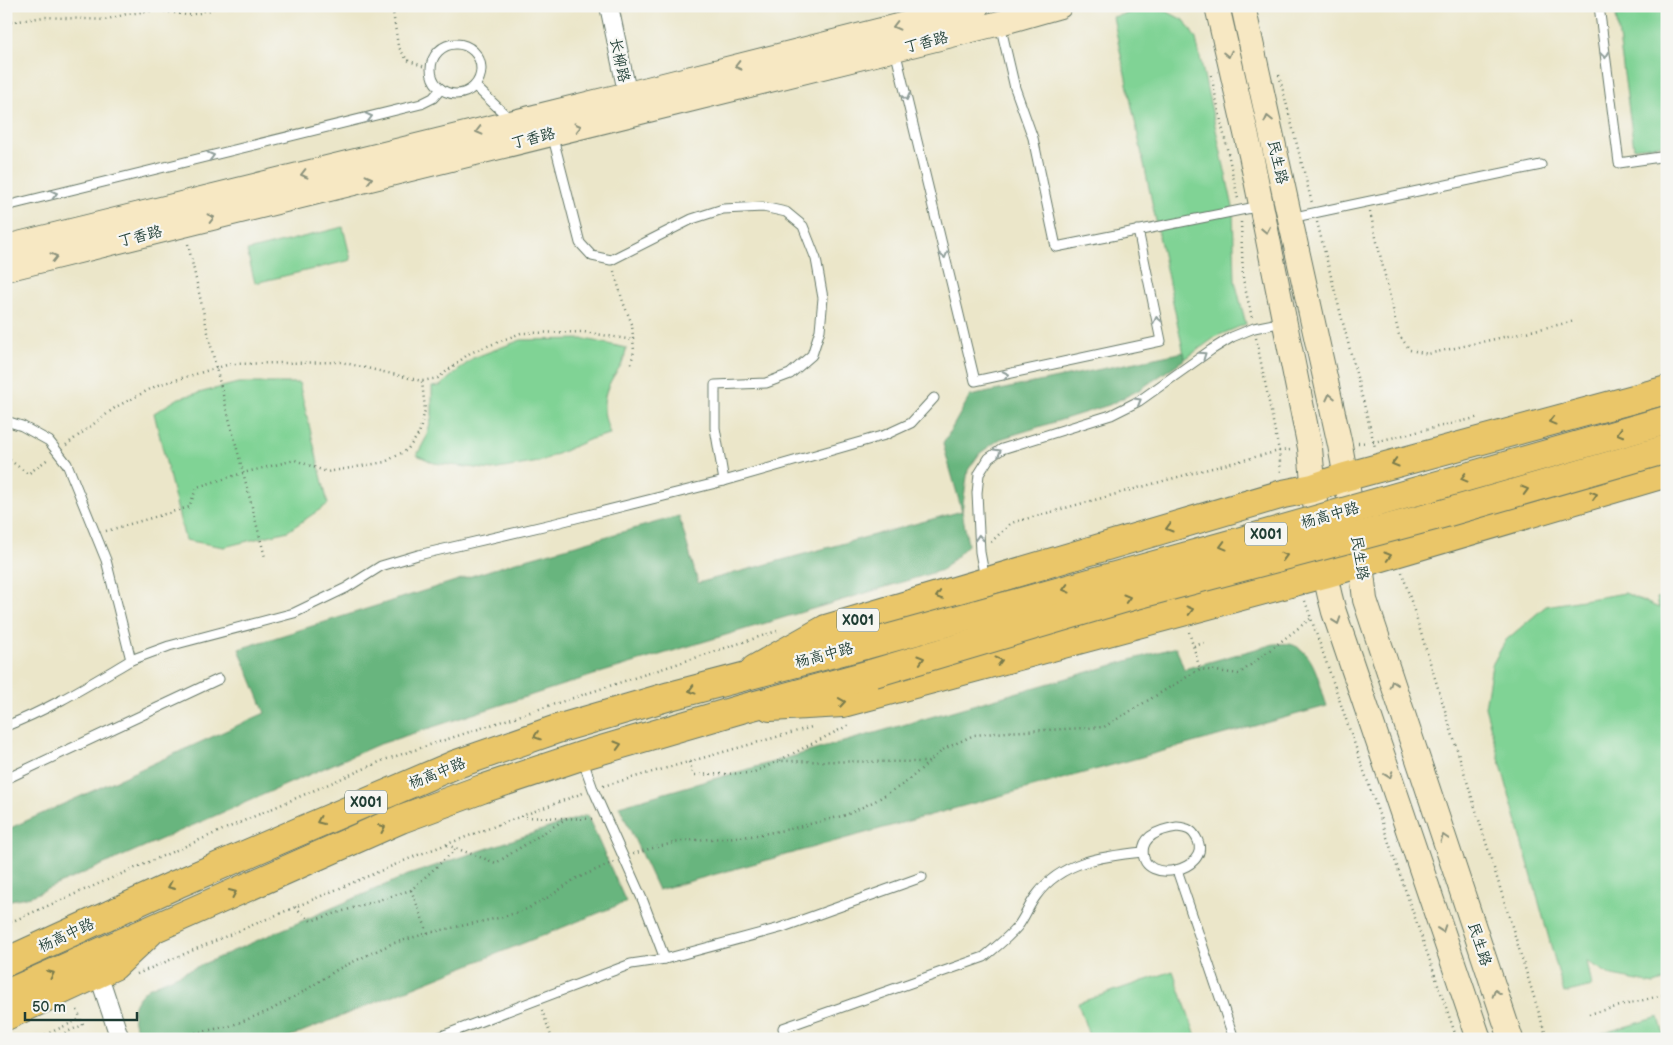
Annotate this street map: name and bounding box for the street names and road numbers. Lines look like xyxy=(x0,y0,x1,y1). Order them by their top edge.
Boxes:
street label: 丁香路 xyxy=(902,28,950,57)
street label: 长柳路 xyxy=(606,36,633,84)
street label: 丁香路 xyxy=(509,124,557,153)
street label: 民生路 xyxy=(1263,138,1292,186)
street label: 丁香路 xyxy=(116,222,164,251)
street label: 杨高中路 xyxy=(1299,498,1362,533)
road number: X001 xyxy=(1245,522,1287,546)
street label: 民生路 xyxy=(1347,534,1372,582)
road number: X001 xyxy=(837,608,879,632)
street label: 杨高中路 xyxy=(793,639,856,672)
street label: 杨高中路 xyxy=(406,753,469,794)
road number: X001 xyxy=(345,790,387,814)
street label: 杨高中路 xyxy=(35,914,97,957)
street label: 民生路 xyxy=(1464,920,1496,968)

